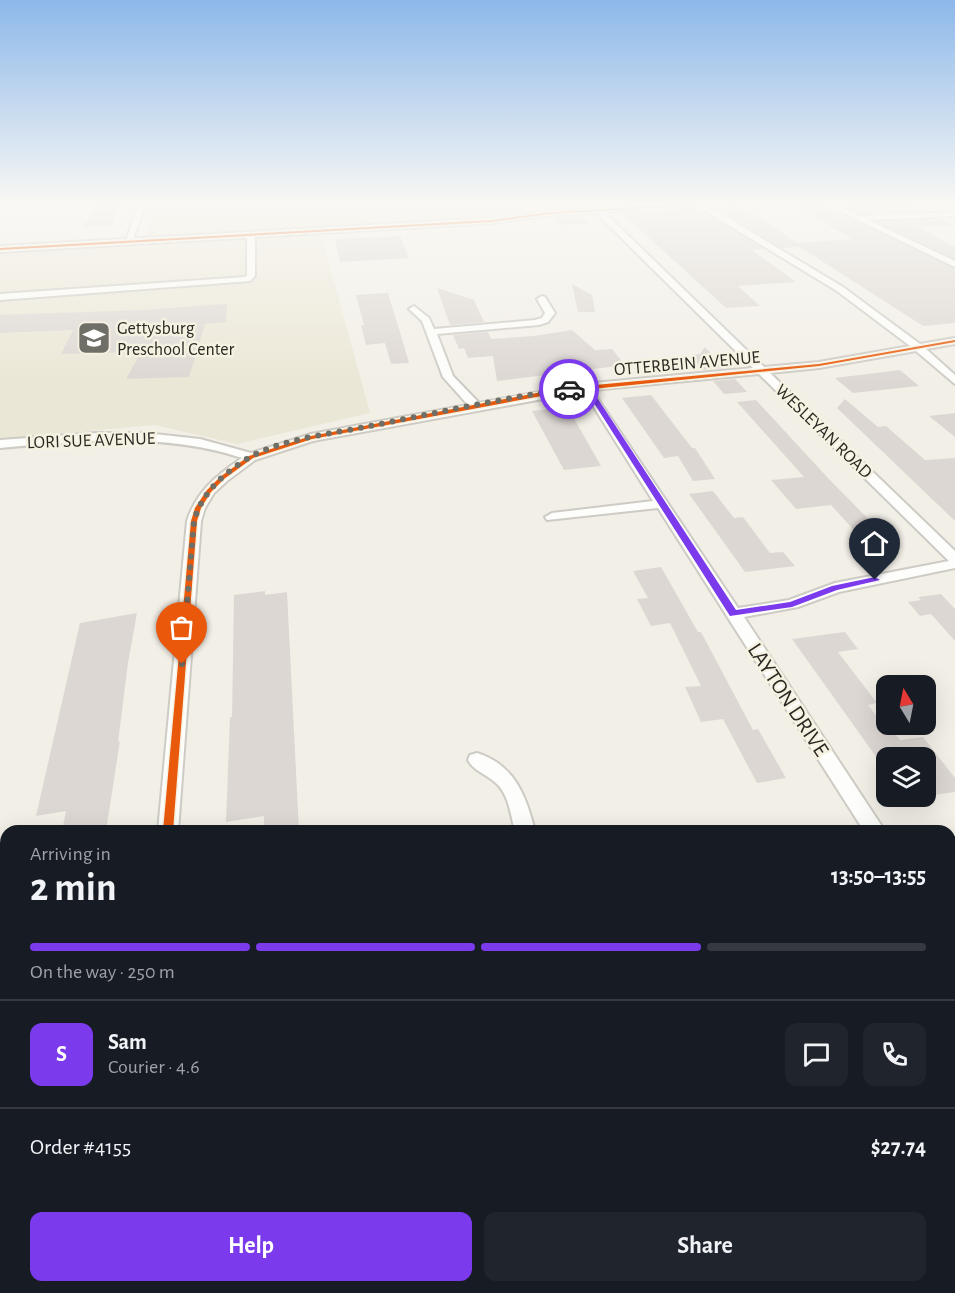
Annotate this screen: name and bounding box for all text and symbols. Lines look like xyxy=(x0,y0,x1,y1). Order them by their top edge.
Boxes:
school or university icon: Gettysburg Preschool Center xyxy=(76,320,112,356)
place label: Gettysburg Preschool Center xyxy=(117,320,235,359)
street label: OTTERBEIN AVENUE xyxy=(613,349,761,379)
courier xyxy=(539,359,599,419)
icon: car xyxy=(553,373,586,406)
street label: WESLEYAN ROAD xyxy=(771,381,875,482)
street label: LORI SUE AVENUE xyxy=(26,430,156,452)
pin xyxy=(849,518,900,580)
icon: home xyxy=(858,527,891,560)
pin xyxy=(156,602,207,664)
icon: bag xyxy=(165,611,198,644)
street label: LAYTON DRIVE xyxy=(744,639,833,760)
north arrow xyxy=(876,675,936,735)
map controls xyxy=(876,675,936,807)
button: layers xyxy=(876,747,936,807)
text: Arriving in xyxy=(30,844,111,864)
text: 13:50–13:55 xyxy=(831,865,926,887)
text: 2 min xyxy=(30,869,117,908)
text: On the way · 250 m xyxy=(30,962,175,982)
button: chat xyxy=(785,1023,848,1086)
button: phone xyxy=(863,1023,926,1086)
text: Sam xyxy=(108,1031,147,1053)
text: S xyxy=(56,1043,67,1065)
text: Courier · 4.6 xyxy=(108,1057,200,1077)
text: Order #4155 xyxy=(30,1136,131,1158)
text: $27.74 xyxy=(871,1136,926,1158)
button: Help xyxy=(30,1212,472,1281)
button: Share xyxy=(484,1212,926,1281)

